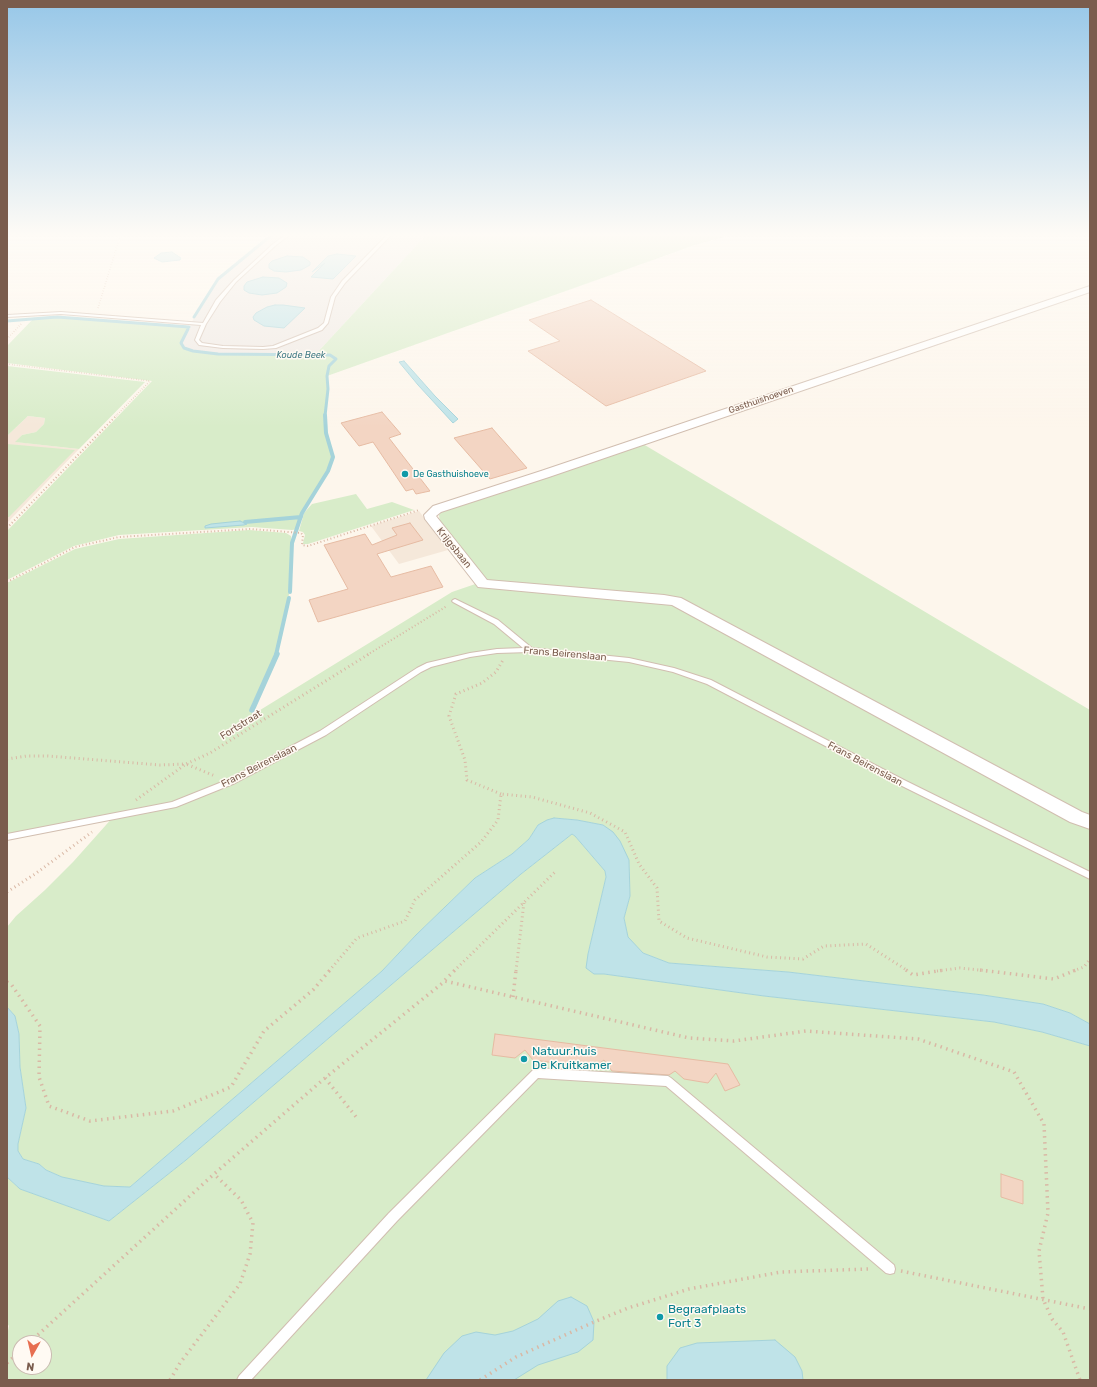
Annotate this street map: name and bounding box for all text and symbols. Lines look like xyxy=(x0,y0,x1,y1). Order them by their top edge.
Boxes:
water label: Koude Beek xyxy=(277,350,325,360)
street label: Gasthuishoeven xyxy=(727,384,795,416)
marker: De Gasthuishoeve xyxy=(400,469,410,479)
place label: De Gasthuishoeve xyxy=(413,469,489,479)
street label: Krijgsbaan xyxy=(434,525,474,571)
street label: Frans Beirenslaan xyxy=(523,644,607,664)
street label: Fortstraat xyxy=(218,708,264,742)
street label: Frans Beirenslaan xyxy=(825,739,905,789)
street label: Frans Beirenslaan xyxy=(219,742,299,790)
place label: Natuur.huis De Kruitkamer xyxy=(532,1045,611,1073)
marker: Natuur.huis De Kruitkamer xyxy=(519,1054,529,1064)
place label: Begraafplaats Fort 3 xyxy=(668,1303,746,1331)
marker: Begraafplaats Fort 3 xyxy=(655,1312,665,1322)
north arrow xyxy=(12,1335,52,1375)
text: N xyxy=(26,1359,35,1373)

